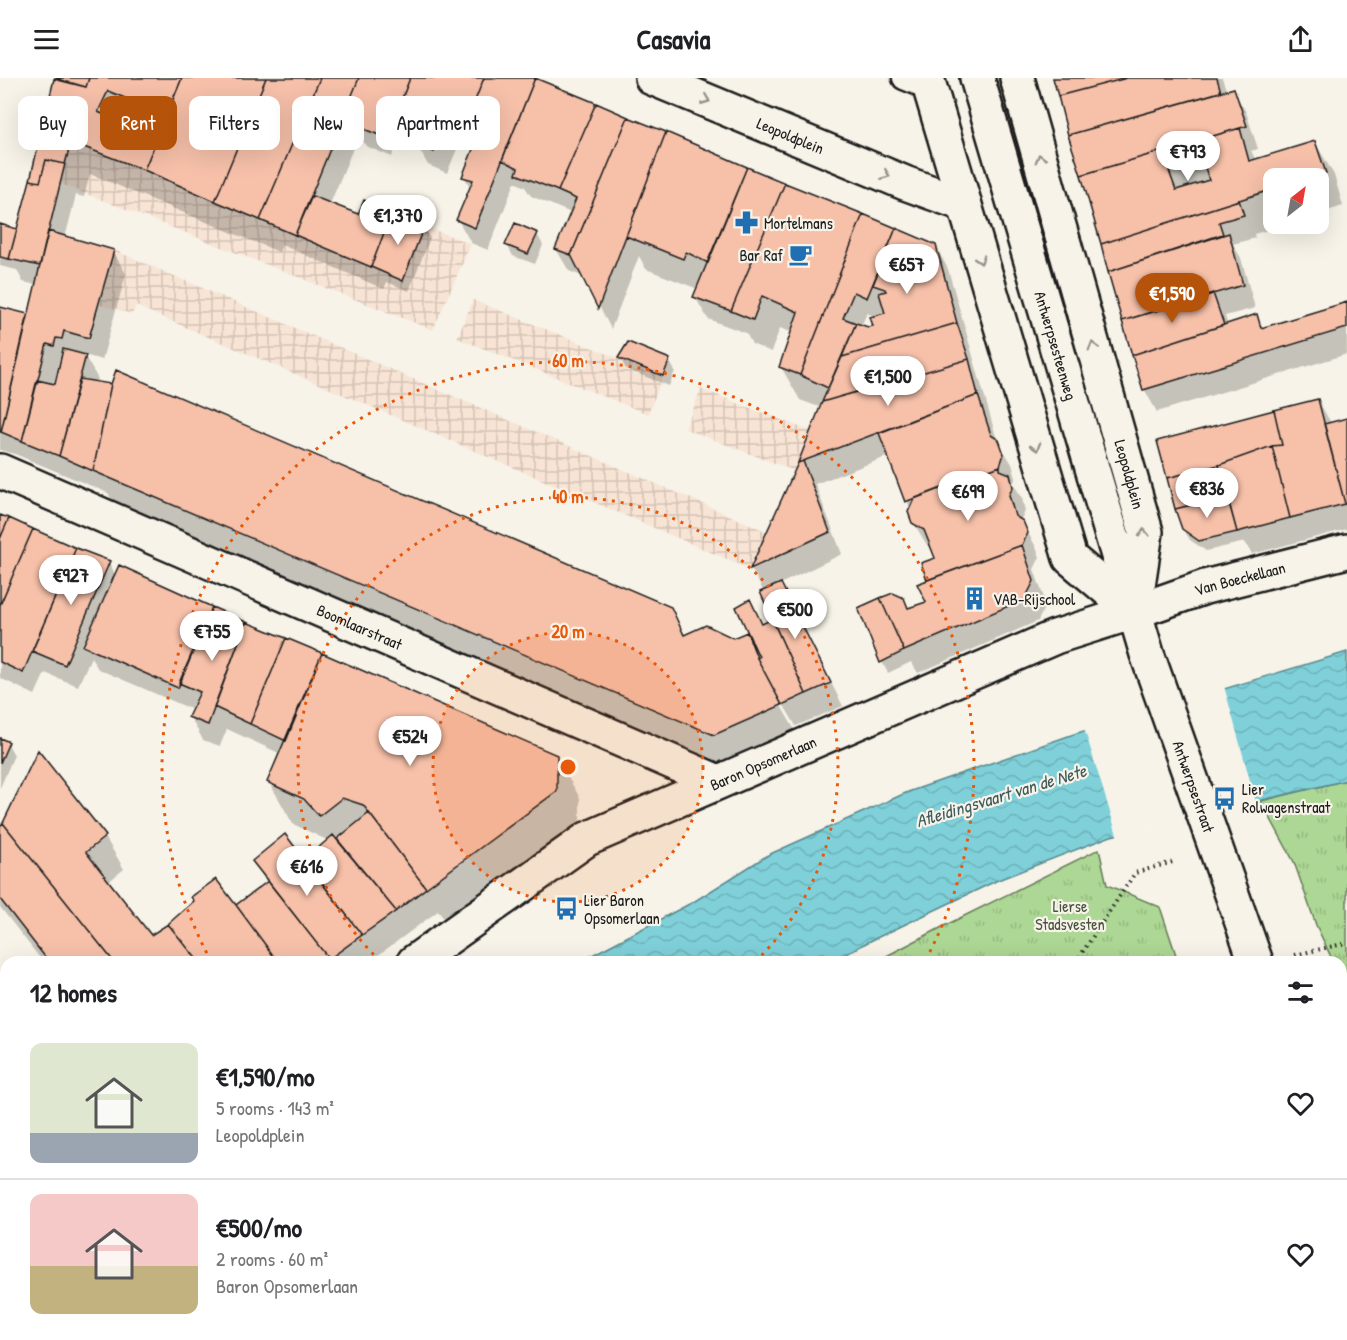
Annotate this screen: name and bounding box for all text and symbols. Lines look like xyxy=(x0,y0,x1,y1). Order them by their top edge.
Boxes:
text: Casavia xyxy=(637,21,710,57)
icon: menu xyxy=(30,23,63,56)
icon: share xyxy=(1284,23,1317,56)
one-way arrow xyxy=(699,93,710,105)
chip: Buy xyxy=(18,96,88,150)
chip: Rent xyxy=(100,96,177,150)
chip: Filters xyxy=(189,96,280,150)
chip: New xyxy=(292,96,364,150)
chip: Apartment xyxy=(376,96,500,150)
street label: Leopoldplein xyxy=(754,112,828,159)
pin: €793 xyxy=(1152,131,1224,182)
text: €793 xyxy=(1170,137,1206,164)
one-way arrow xyxy=(1034,153,1047,163)
one-way arrow xyxy=(880,168,891,180)
north arrow xyxy=(1263,168,1329,234)
map controls xyxy=(1263,168,1329,234)
pin: €1,370 xyxy=(349,195,447,246)
text: €1,370 xyxy=(374,201,422,228)
pharmacy icon: Mortelmans xyxy=(733,210,759,236)
place label: Mortelmans xyxy=(764,212,833,234)
cafe icon: Bar Raf xyxy=(788,242,814,268)
place label: Bar Raf xyxy=(739,244,783,266)
pin: €657 xyxy=(871,244,943,295)
text: €657 xyxy=(889,250,925,277)
one-way arrow xyxy=(973,254,985,265)
pin: €1,590 xyxy=(1123,273,1221,324)
text: €1,590 xyxy=(1149,279,1195,306)
street label: Antwerpsesteenweg xyxy=(1029,289,1082,403)
one-way arrow xyxy=(1088,341,1100,351)
text: 60 m xyxy=(552,348,584,373)
pin: €1,500 xyxy=(839,356,937,407)
text: €1,500 xyxy=(864,362,912,389)
street label: Leopoldplein xyxy=(1109,437,1150,511)
one-way arrow xyxy=(1029,441,1041,452)
pin: €836 xyxy=(1171,468,1243,519)
pin: €699 xyxy=(932,471,1004,522)
text: €836 xyxy=(1189,474,1225,501)
text: €699 xyxy=(952,477,984,504)
text: 40 m xyxy=(552,484,584,509)
one-way arrow xyxy=(1137,529,1150,538)
pin: €927 xyxy=(35,555,107,606)
street label: Van Boeckellaan xyxy=(1191,556,1287,601)
text: €927 xyxy=(53,561,89,588)
building icon: VAB-Rijschool xyxy=(962,586,988,612)
place label: VAB-Rijschool xyxy=(993,588,1076,610)
pin: €500 xyxy=(759,589,831,640)
text: €500 xyxy=(777,595,813,622)
street label: Boomlaarstraat xyxy=(314,599,406,655)
pin: €755 xyxy=(176,611,248,662)
text: €755 xyxy=(194,617,230,644)
text: 20 m xyxy=(552,619,584,644)
pin: €524 xyxy=(374,716,446,767)
text: €524 xyxy=(393,722,427,749)
street label: Baron Opsomerlaan xyxy=(706,730,820,796)
street label: Antwerpsestraat xyxy=(1167,738,1220,836)
centre of rings xyxy=(558,757,578,777)
water label: Afleidingsvaart van de Nete xyxy=(913,757,1090,833)
place label: Lier Rolwagenstraat xyxy=(1242,778,1331,818)
bus stop icon: Lier Rolwagenstraat xyxy=(1211,785,1237,811)
pin: €616 xyxy=(271,846,343,897)
text: €616 xyxy=(291,852,323,879)
place label: Lier Baron Opsomerlaan xyxy=(584,889,660,929)
park label: Lierse Stadsvesten xyxy=(1035,895,1105,935)
bus stop icon: Lier Baron Opsomerlaan xyxy=(553,896,579,922)
text: 12 homes xyxy=(30,975,117,1010)
icon: filters xyxy=(1284,976,1317,1009)
text: €1,590/mo xyxy=(216,1059,315,1094)
icon: home xyxy=(78,1067,150,1139)
icon: heart xyxy=(1284,1087,1317,1120)
text: 5 rooms · 143 m² xyxy=(216,1094,334,1121)
text: Leopoldplein xyxy=(216,1121,305,1148)
text: €500/mo xyxy=(216,1210,302,1245)
icon: home xyxy=(78,1218,150,1290)
icon: heart xyxy=(1284,1238,1317,1271)
text: 2 rooms · 60 m² xyxy=(216,1245,328,1272)
text: Baron Opsomerlaan xyxy=(216,1272,358,1299)

